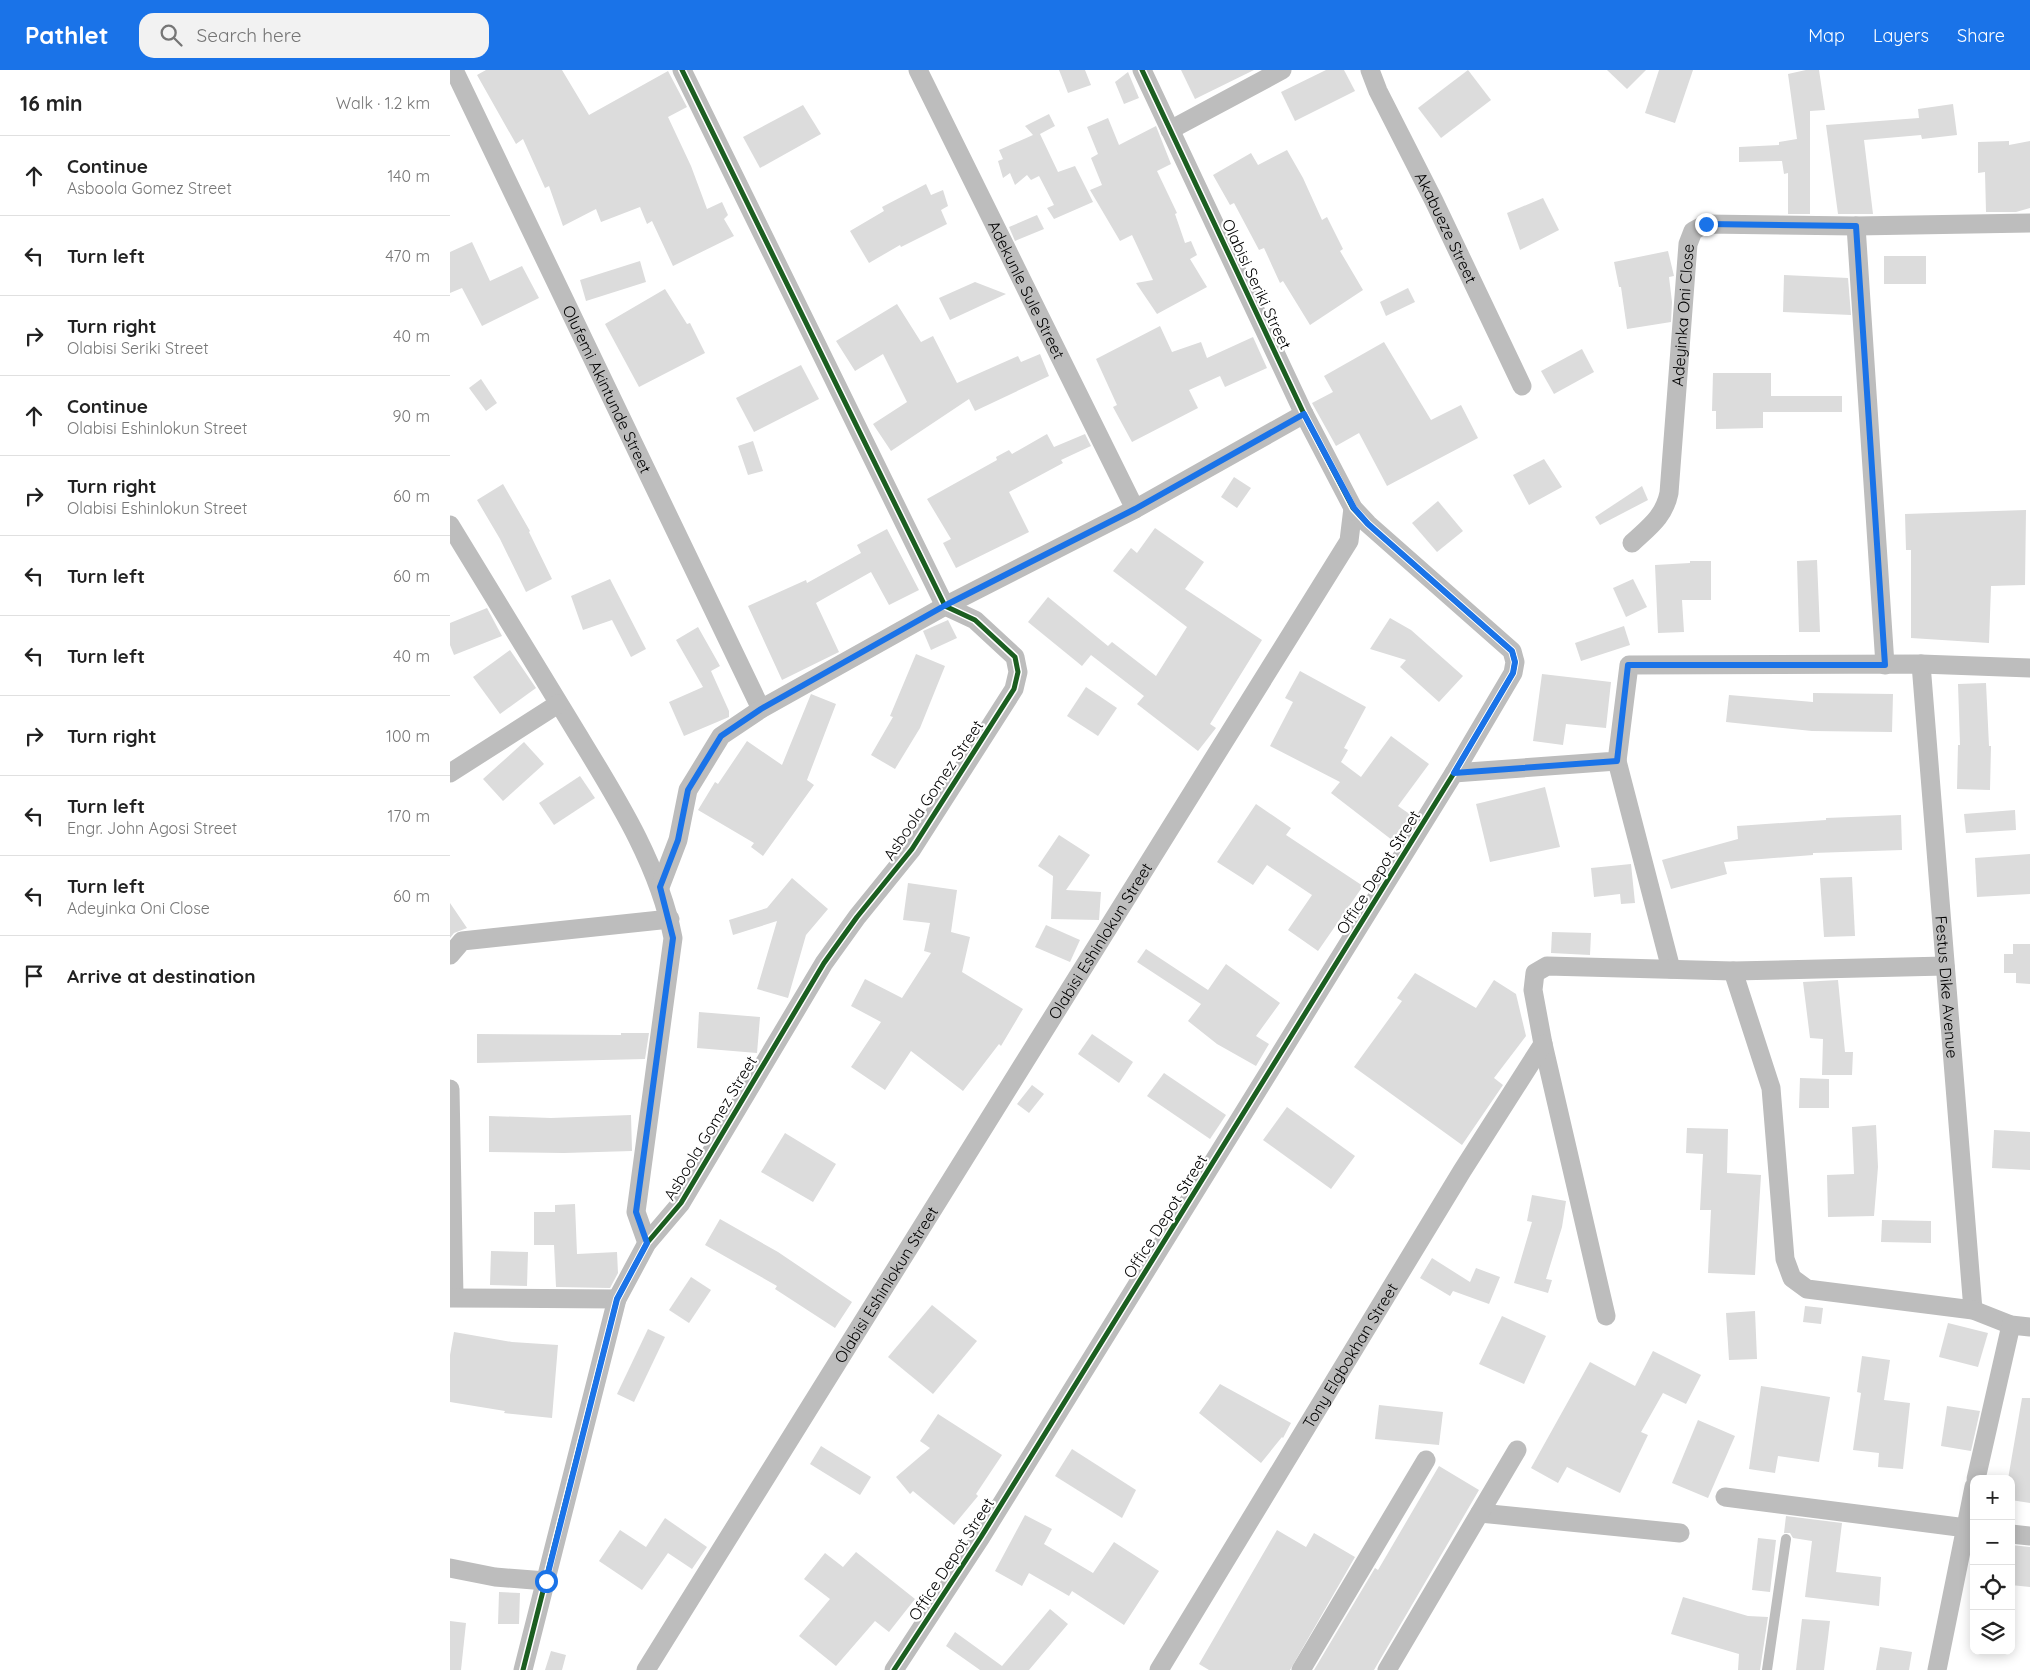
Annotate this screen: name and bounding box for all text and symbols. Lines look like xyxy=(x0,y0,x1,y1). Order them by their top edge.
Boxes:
search box xyxy=(139,13,489,58)
text: Pathlet xyxy=(25,20,109,50)
icon: search xyxy=(157,21,185,49)
text: Search here xyxy=(197,23,301,47)
text: Map xyxy=(1808,24,1845,47)
text: Layers xyxy=(1873,24,1929,47)
text: Share xyxy=(1957,24,2005,47)
text: 16 min xyxy=(20,90,83,116)
text: Walk · 1.2 km xyxy=(336,93,430,113)
text: Continue xyxy=(67,154,148,178)
icon: ahead xyxy=(20,162,48,190)
text: 140 m xyxy=(387,166,430,186)
street label: Akabueze Street xyxy=(1411,168,1482,286)
text: Asboola Gomez Street xyxy=(67,178,232,198)
route end xyxy=(1695,213,1718,236)
street label: Olabisi Seriki Street xyxy=(1218,216,1296,352)
street label: Adekunle Sule Street xyxy=(984,217,1069,362)
icon: left xyxy=(20,242,48,270)
street label: Adeyinka Oni Close xyxy=(1667,243,1698,387)
text: Turn left xyxy=(67,244,145,268)
text: 470 m xyxy=(385,246,430,266)
street label: Olufemi Akintunde Street xyxy=(558,302,656,476)
text: Turn right xyxy=(67,314,156,338)
icon: right xyxy=(20,322,48,350)
text: 40 m xyxy=(393,326,430,346)
text: Olabisi Seriki Street xyxy=(67,338,209,358)
text: Continue xyxy=(67,394,148,418)
icon: ahead xyxy=(20,402,48,430)
text: 90 m xyxy=(393,406,430,426)
text: Olabisi Eshinlokun Street xyxy=(67,418,248,438)
text: Turn right xyxy=(67,474,156,498)
icon: right xyxy=(20,482,48,510)
text: 60 m xyxy=(393,486,430,506)
text: Olabisi Eshinlokun Street xyxy=(67,498,248,518)
icon: left xyxy=(20,562,48,590)
text: Turn left xyxy=(67,564,145,588)
text: 60 m xyxy=(393,566,430,586)
icon: left xyxy=(20,642,48,670)
text: Turn left xyxy=(67,644,145,668)
text: 40 m xyxy=(393,646,430,666)
street label: Asboola Gomez Street xyxy=(879,716,987,864)
icon: right xyxy=(20,722,48,750)
text: Turn right xyxy=(67,724,156,748)
text: 100 m xyxy=(386,726,430,746)
text: Turn left xyxy=(67,794,145,818)
icon: left xyxy=(20,802,48,830)
text: 170 m xyxy=(387,806,430,826)
street label: Office Depot Street xyxy=(1332,806,1424,938)
text: Engr. John Agosi Street xyxy=(67,818,237,838)
street label: Olabisi Eshinlokun Street xyxy=(1044,859,1156,1023)
text: Turn left xyxy=(67,874,145,898)
icon: left xyxy=(20,882,48,910)
text: 60 m xyxy=(393,886,430,906)
text: Adeyinka Oni Close xyxy=(67,898,210,918)
street label: Festus Dike Avenue xyxy=(1931,915,1963,1059)
icon: arrive xyxy=(20,962,48,990)
text: Arrive at destination xyxy=(67,964,256,988)
street label: Asboola Gomez Street xyxy=(659,1052,761,1204)
street label: Office Depot Street xyxy=(1119,1150,1211,1282)
street label: Olabisi Eshinlokun Street xyxy=(830,1203,942,1367)
street label: Tony Elgbokhan Street xyxy=(1298,1279,1402,1432)
map controls xyxy=(1970,1475,2015,1655)
button: + xyxy=(1970,1475,2015,1520)
street label: Office Depot Street xyxy=(904,1494,998,1624)
button: − xyxy=(1970,1520,2015,1565)
button: locate xyxy=(1970,1565,2015,1610)
route start xyxy=(535,1570,558,1593)
button: layers xyxy=(1970,1610,2015,1655)

